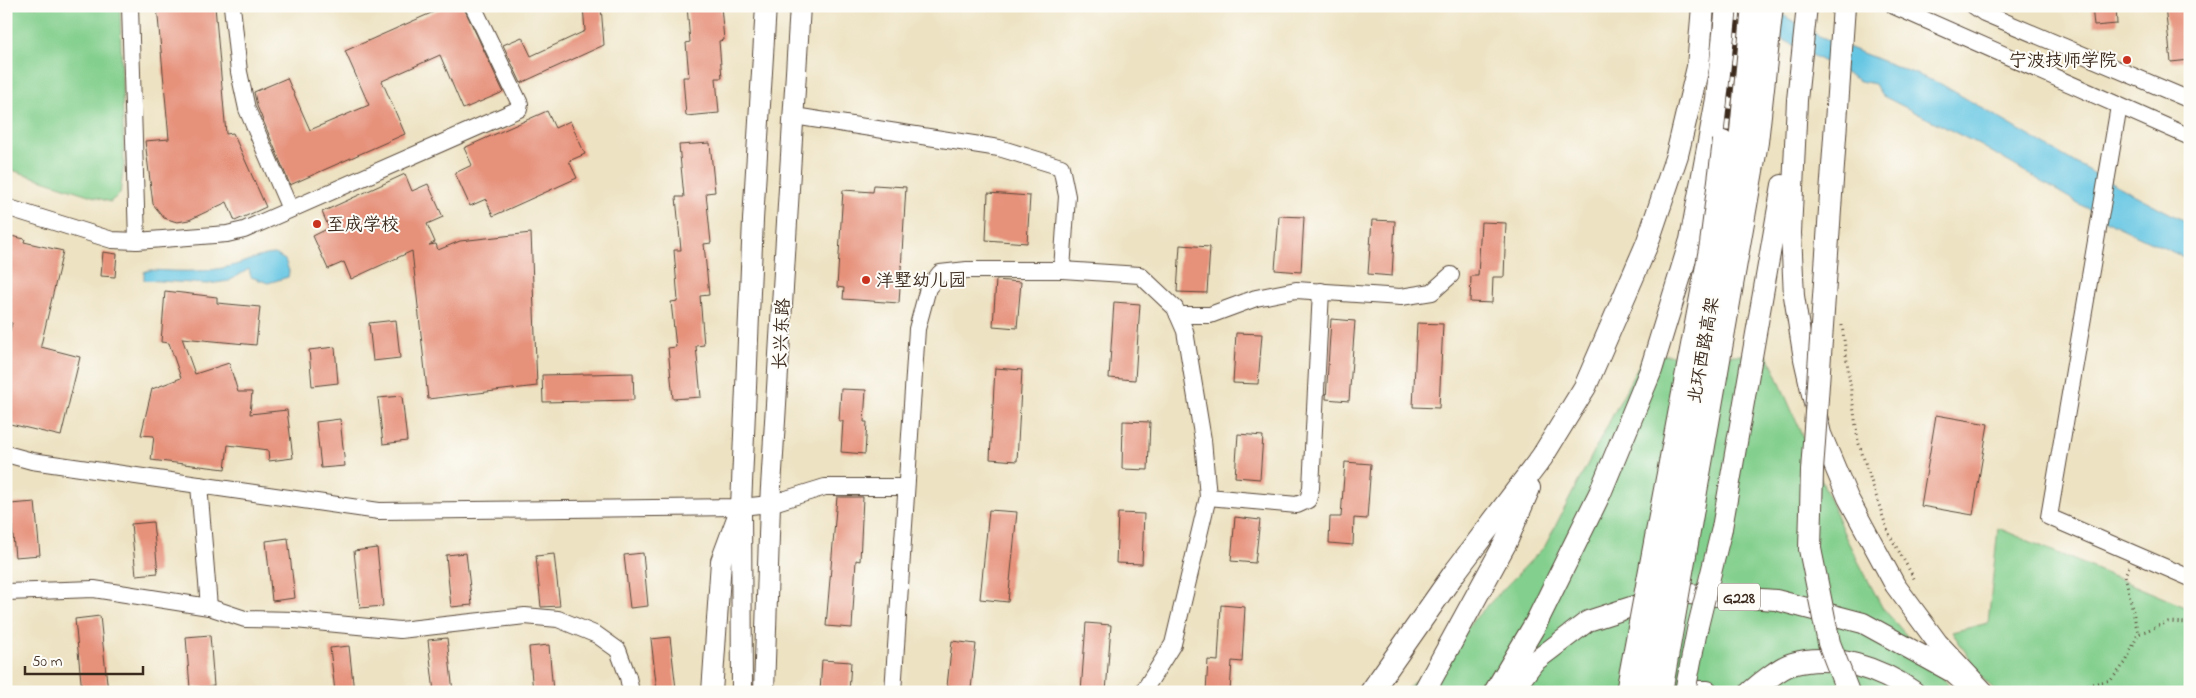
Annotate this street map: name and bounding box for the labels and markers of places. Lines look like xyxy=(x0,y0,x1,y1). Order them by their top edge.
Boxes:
place label: 宁波技师学院 xyxy=(2009,49,2117,75)
marker: 宁波技师学院 xyxy=(2121,54,2133,66)
place label: 至成学校 xyxy=(327,213,399,239)
marker: 至成学校 xyxy=(311,218,323,230)
place label: 洋墅幼儿园 xyxy=(876,269,966,295)
marker: 洋墅幼儿园 xyxy=(860,274,872,286)

